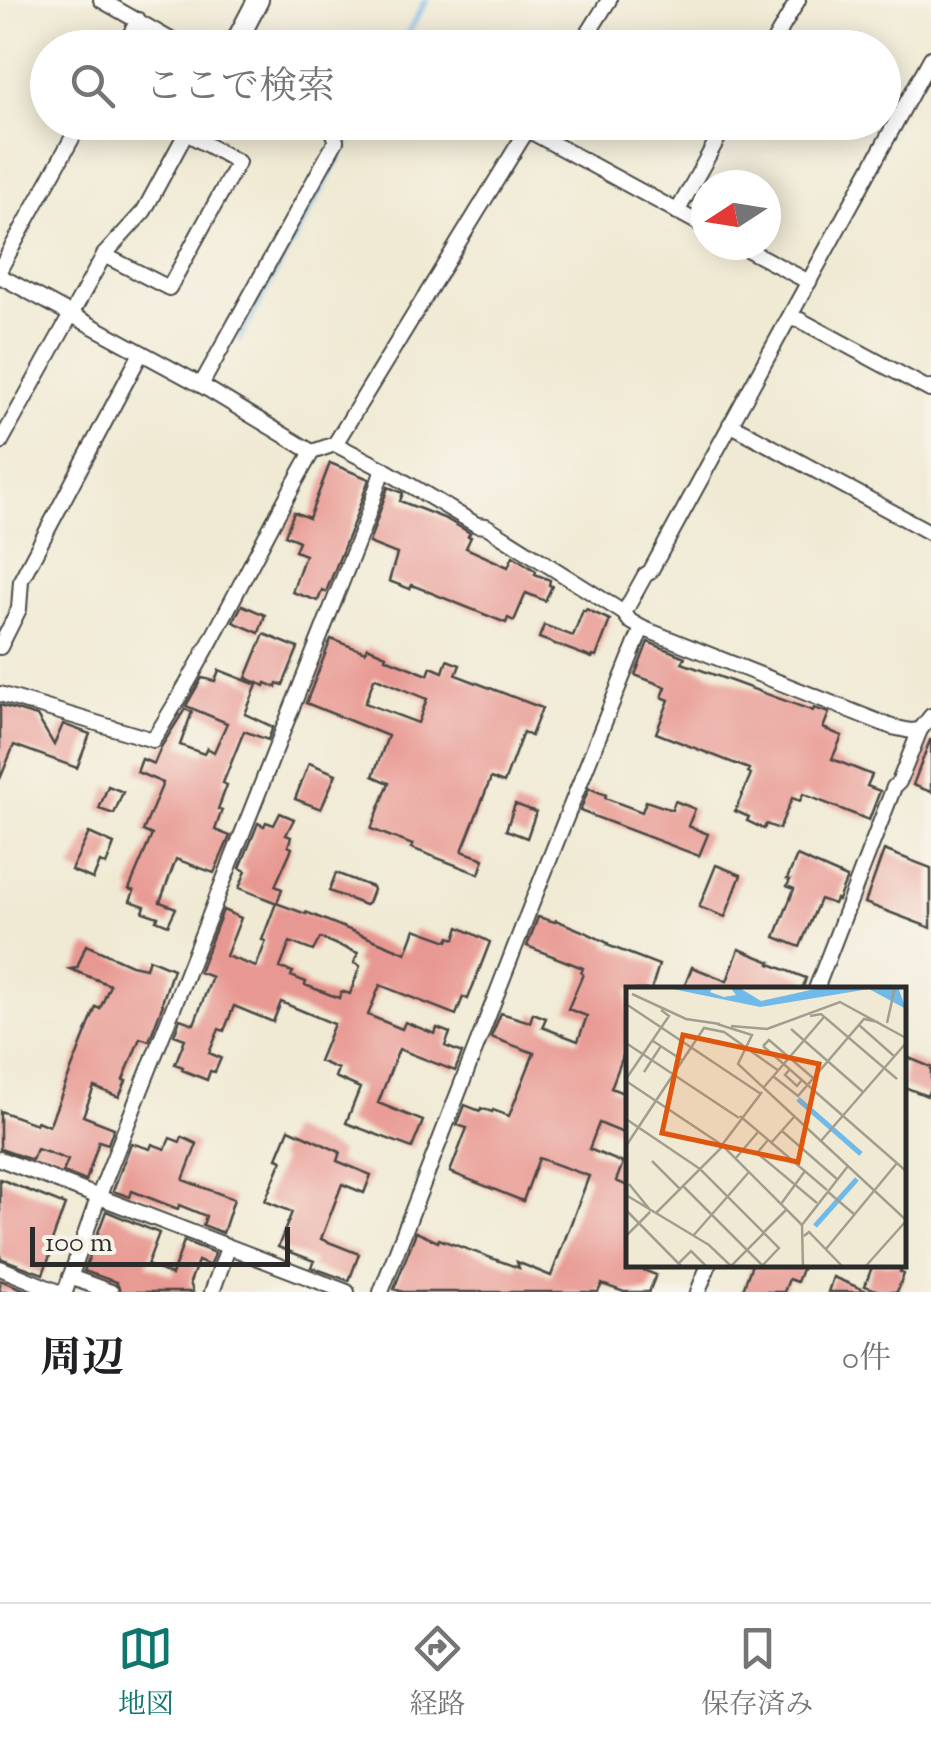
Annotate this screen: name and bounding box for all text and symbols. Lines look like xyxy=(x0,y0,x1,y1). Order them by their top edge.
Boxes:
search box xyxy=(30,30,901,140)
icon: search xyxy=(65,58,120,113)
text: ここで検索 xyxy=(145,62,335,116)
north arrow xyxy=(691,170,781,260)
inset map xyxy=(626,987,906,1267)
scale bar xyxy=(30,1222,290,1266)
text: 100 m xyxy=(45,1224,113,1264)
text: 周辺 xyxy=(40,1331,124,1391)
text: 0件 xyxy=(842,1337,891,1383)
tab: 地図 xyxy=(118,1621,174,1726)
tab: 経路 xyxy=(409,1621,465,1726)
tab: 保存済み xyxy=(701,1621,813,1726)

